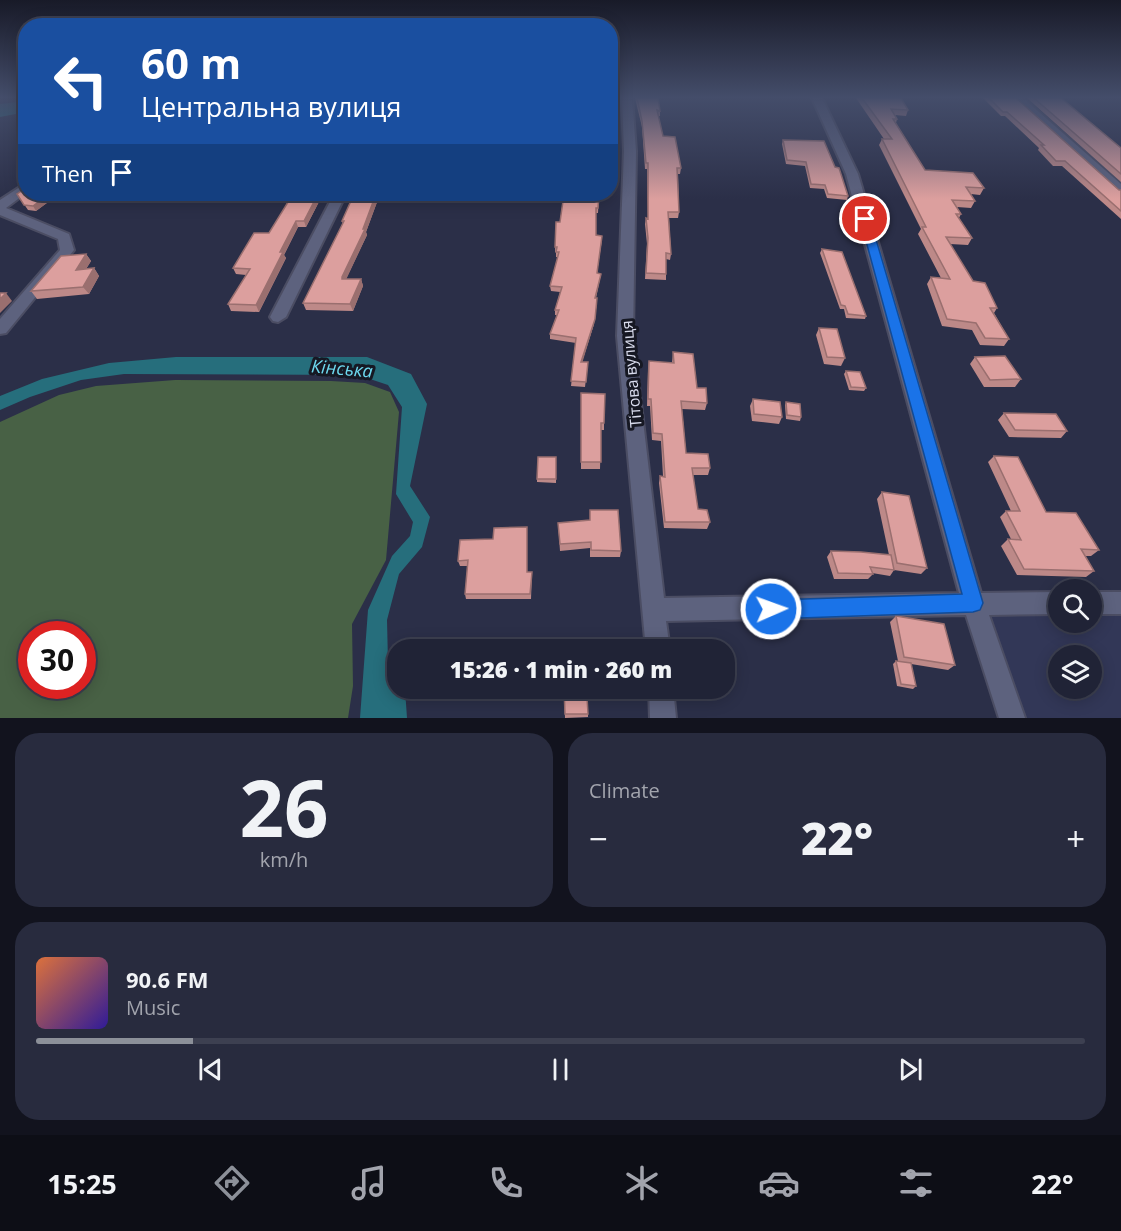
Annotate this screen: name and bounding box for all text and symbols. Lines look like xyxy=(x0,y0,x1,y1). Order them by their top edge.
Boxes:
text: 60 m xyxy=(141,34,241,91)
icon: left xyxy=(42,42,120,120)
text: Центральна вулиця xyxy=(141,88,401,125)
icon: arrive xyxy=(105,156,138,189)
text: Then xyxy=(42,158,93,188)
pin xyxy=(839,193,890,244)
icon: arrive xyxy=(848,202,881,235)
street label: Тітова вулиця xyxy=(615,319,647,429)
water label: Кінська xyxy=(310,353,374,383)
position arrow xyxy=(739,577,803,641)
map controls xyxy=(1048,579,1102,699)
button: search xyxy=(1048,579,1102,633)
speed limit sign: 30 xyxy=(18,621,96,699)
button: layers xyxy=(1048,645,1102,699)
text: 15:26 · 1 min · 260 m xyxy=(450,654,672,684)
text: 26 xyxy=(239,754,329,860)
text: Climate xyxy=(589,777,660,804)
text: 22° xyxy=(801,807,873,868)
text: − xyxy=(589,816,608,861)
text: + xyxy=(1066,816,1085,861)
text: km/h xyxy=(260,846,308,873)
text: 90.6 FM xyxy=(126,964,209,994)
text: Music xyxy=(126,994,180,1021)
icon: previous xyxy=(194,1053,227,1086)
icon: pause xyxy=(544,1053,577,1086)
icon: next xyxy=(894,1053,927,1086)
icon: directions xyxy=(211,1162,253,1204)
icon: music xyxy=(348,1162,390,1204)
icon: phone xyxy=(485,1162,527,1204)
icon: climate xyxy=(621,1162,663,1204)
icon: car xyxy=(758,1162,800,1204)
icon: filters xyxy=(895,1162,937,1204)
text: 15:25 xyxy=(47,1165,117,1202)
text: 22° xyxy=(1031,1165,1074,1202)

